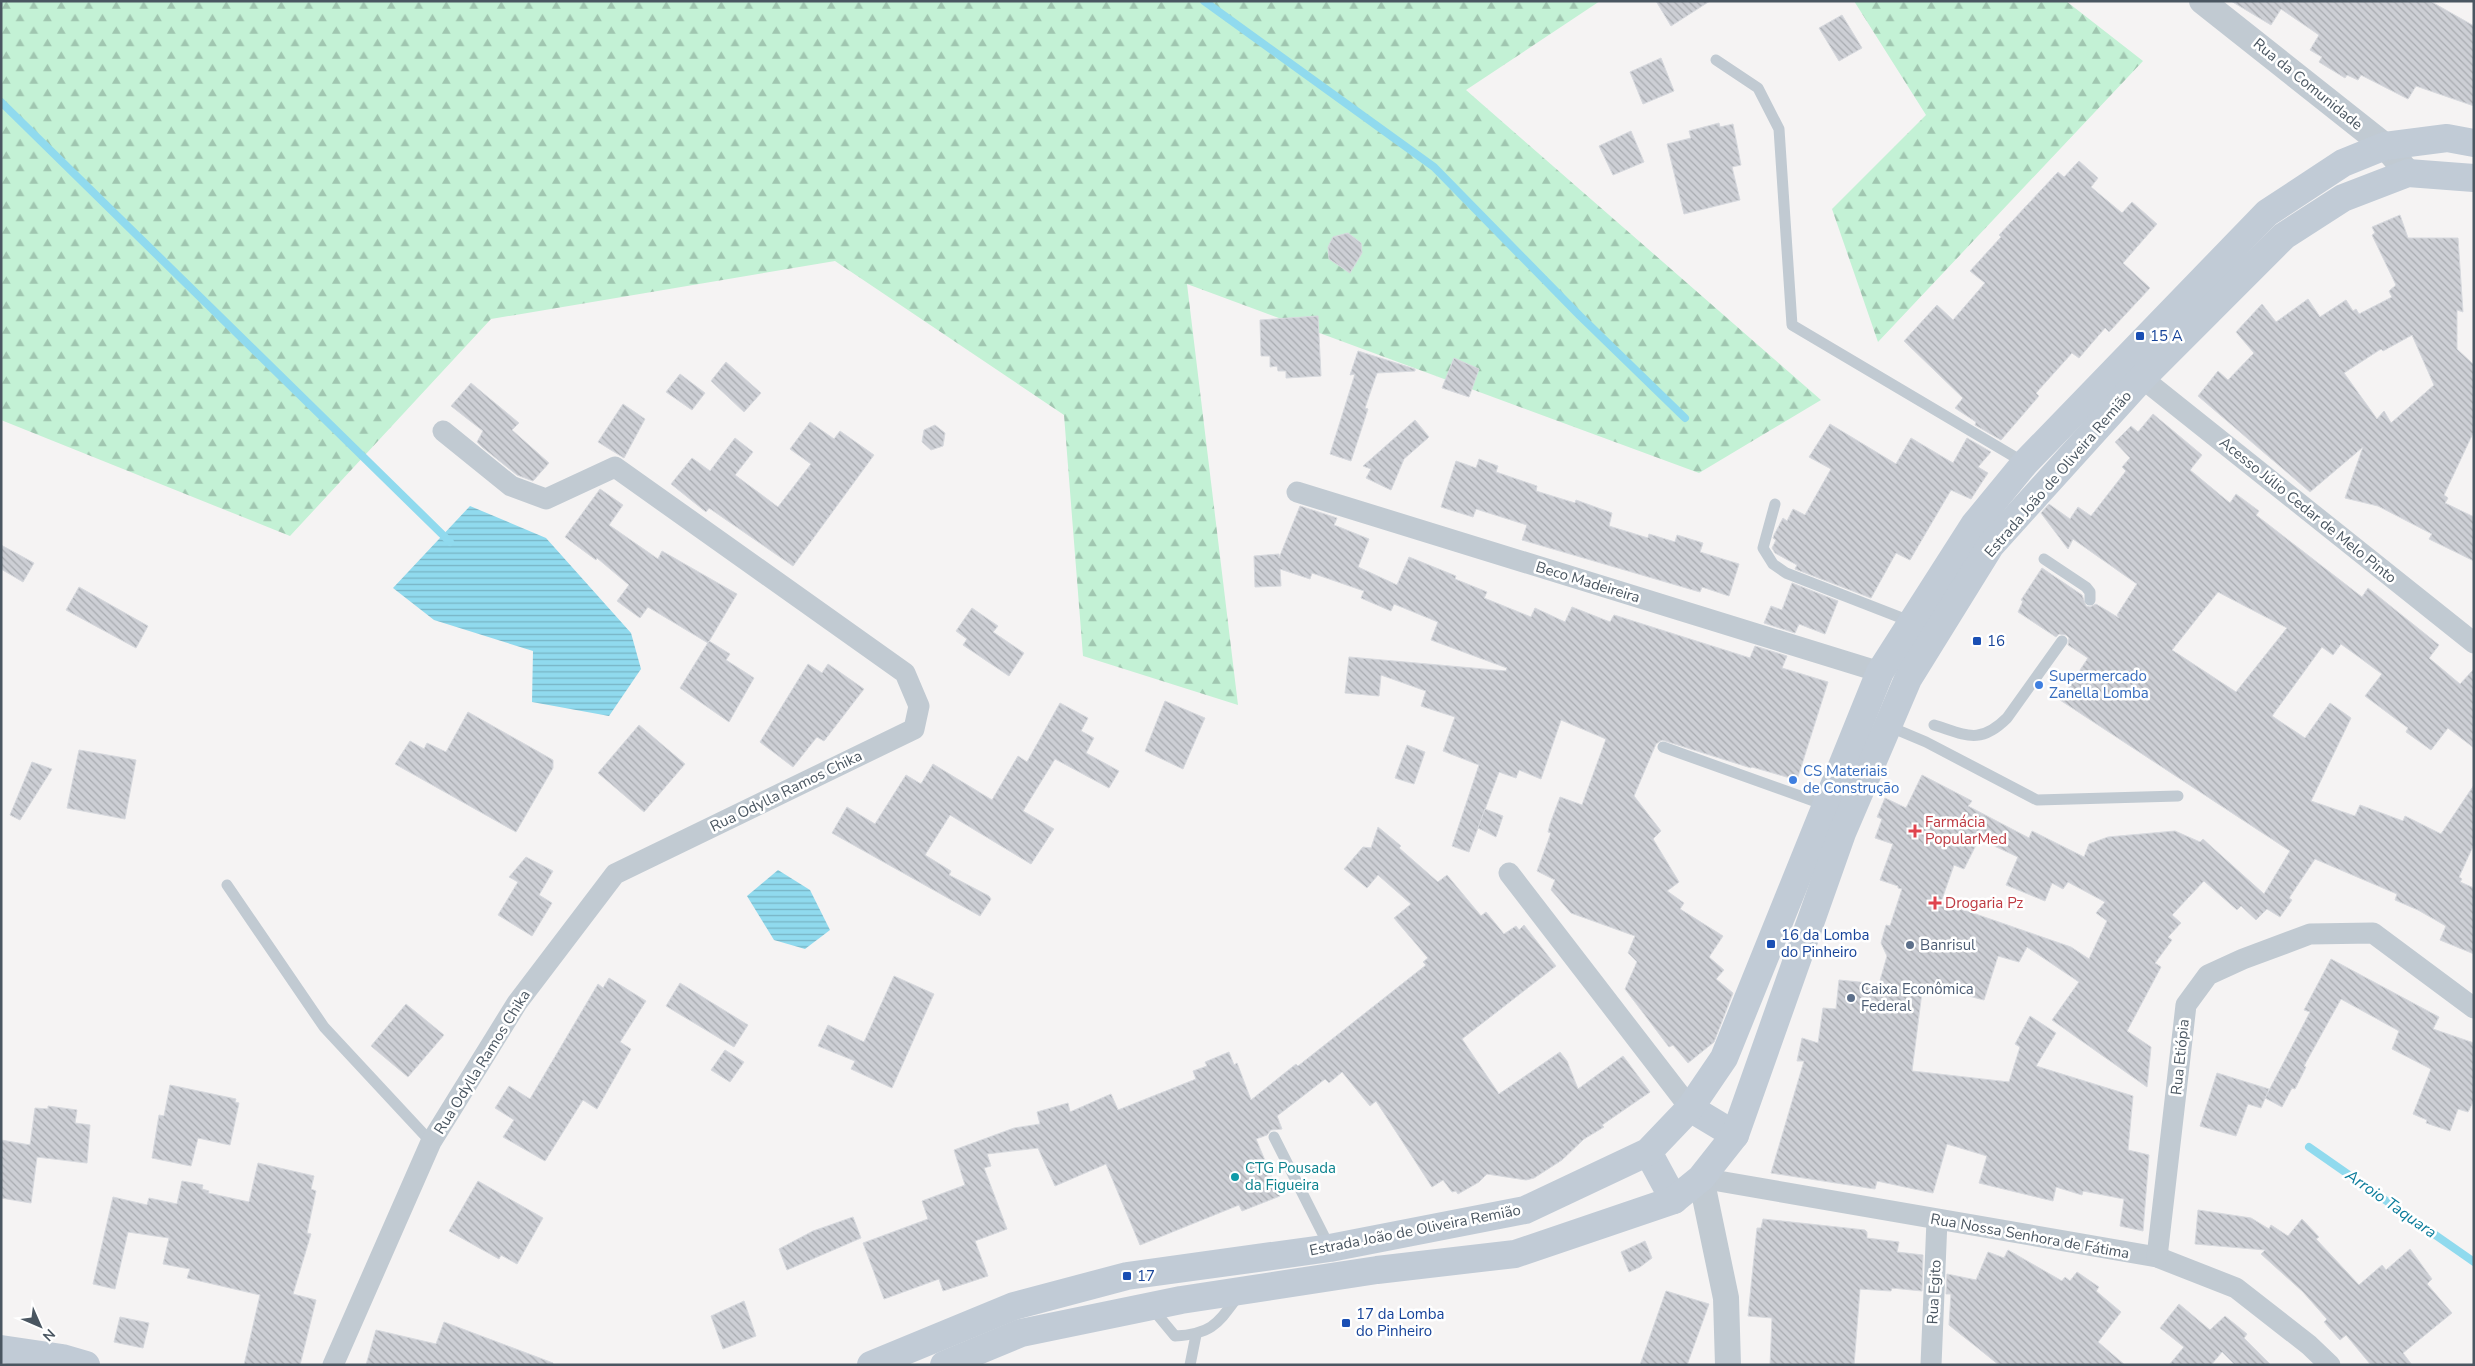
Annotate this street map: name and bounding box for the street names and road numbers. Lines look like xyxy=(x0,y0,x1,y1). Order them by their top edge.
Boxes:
street label: Rua da Comunidade xyxy=(2249,34,2367,134)
street label: Estrada João de Oliveira Remião xyxy=(1980,386,2136,562)
street label: Acesso Júlio Cedar de Melo Pinto xyxy=(2215,432,2401,588)
street label: Beco Madeireira xyxy=(1533,557,1643,607)
street label: Rua Odylla Ramos Chika xyxy=(707,745,865,837)
street label: Rua Odylla Ramos Chika xyxy=(429,986,535,1138)
street label: Rua Etiópia xyxy=(2166,1018,2194,1096)
street label: Estrada João de Oliveira Remião xyxy=(1308,1200,1522,1260)
street label: Rua Nossa Senhora de Fátima xyxy=(1929,1209,2131,1263)
street label: Rua Egito xyxy=(1922,1259,1946,1325)

